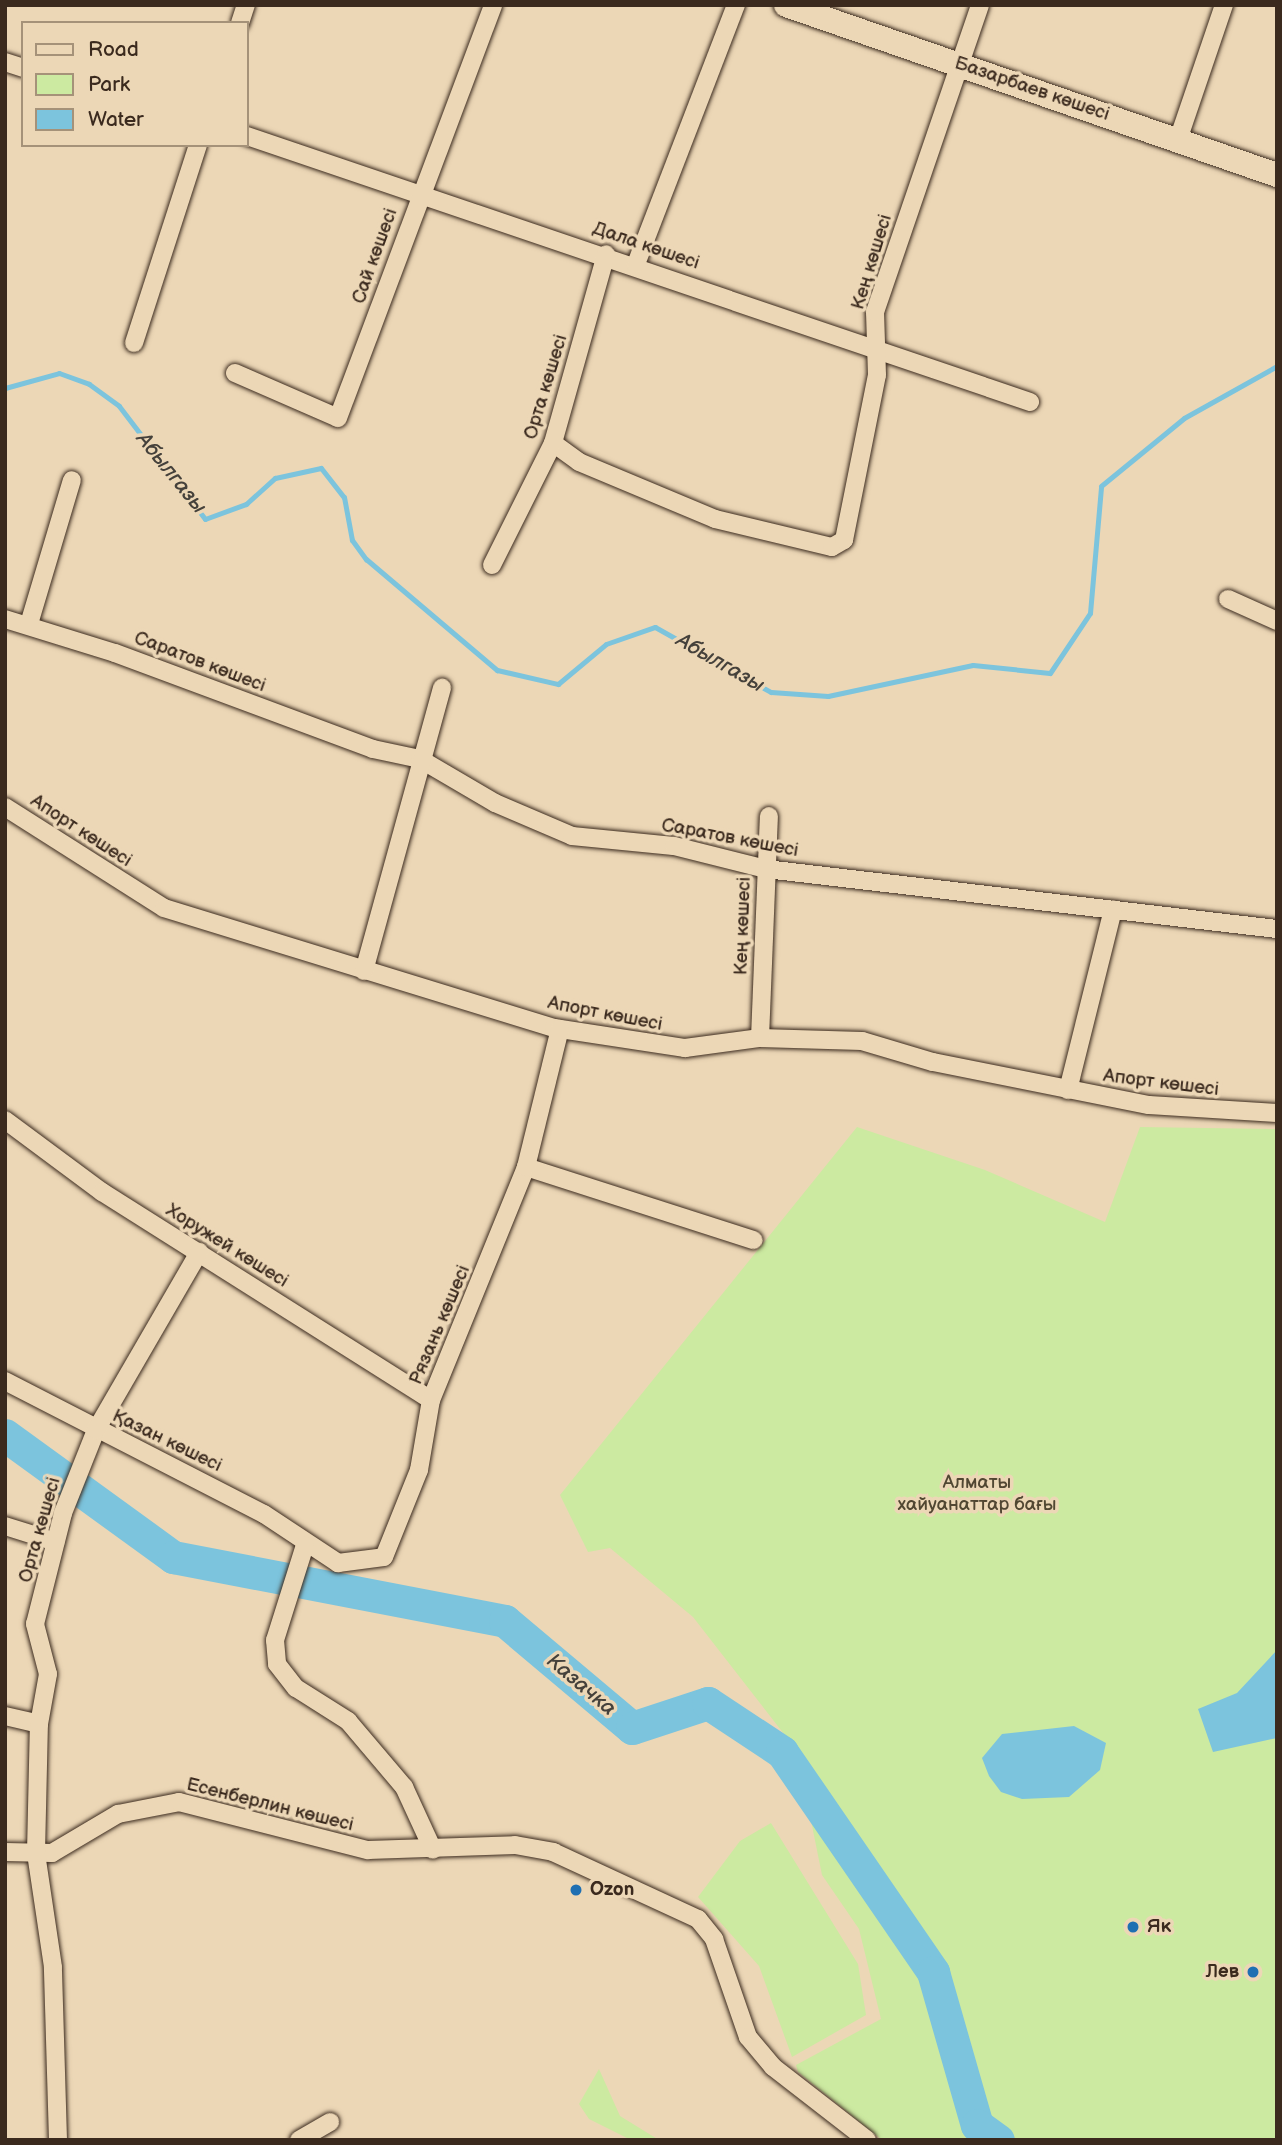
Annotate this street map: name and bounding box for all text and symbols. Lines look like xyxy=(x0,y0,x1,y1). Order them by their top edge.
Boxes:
legend xyxy=(21,21,248,147)
text: Road xyxy=(88,37,139,62)
street label: Базарбаев көшесі xyxy=(952,52,1112,126)
text: Park xyxy=(88,72,130,97)
text: Water xyxy=(88,107,144,132)
street label: Сай көшесі xyxy=(347,205,403,307)
street label: Кең көшесі xyxy=(847,212,897,312)
street label: Дала көшесі xyxy=(590,217,702,275)
street label: Орта көшесі xyxy=(519,332,573,442)
water label: Абылгазы xyxy=(131,427,211,519)
street label: Саратов көшесі xyxy=(131,626,269,698)
water label: Абылгазы xyxy=(672,628,768,698)
street label: Апорт көшесі xyxy=(26,790,136,872)
street label: Саратов көшесі xyxy=(660,814,800,862)
street label: Кең көшесі xyxy=(730,876,756,976)
street label: Апорт көшесі xyxy=(546,992,664,1036)
street label: Апорт көшесі xyxy=(1102,1065,1220,1101)
street label: Хоружей көшесі xyxy=(161,1199,293,1293)
street label: Рязань көшесі xyxy=(405,1262,475,1388)
street label: Қазан көшесі xyxy=(108,1405,226,1477)
park label: Алматы хайуанаттар бағы xyxy=(898,1472,1056,1516)
street label: Орта көшесі xyxy=(14,1475,66,1585)
water label: Казачка xyxy=(541,1649,621,1721)
street label: Есенберлин көшесі xyxy=(184,1773,356,1837)
place label: Ozon xyxy=(590,1879,634,1901)
marker: Ozon xyxy=(568,1882,584,1898)
place label: Як xyxy=(1147,1916,1171,1938)
marker: Як xyxy=(1125,1919,1141,1935)
place label: Лев xyxy=(1206,1961,1239,1983)
marker: Лев xyxy=(1245,1964,1261,1980)

